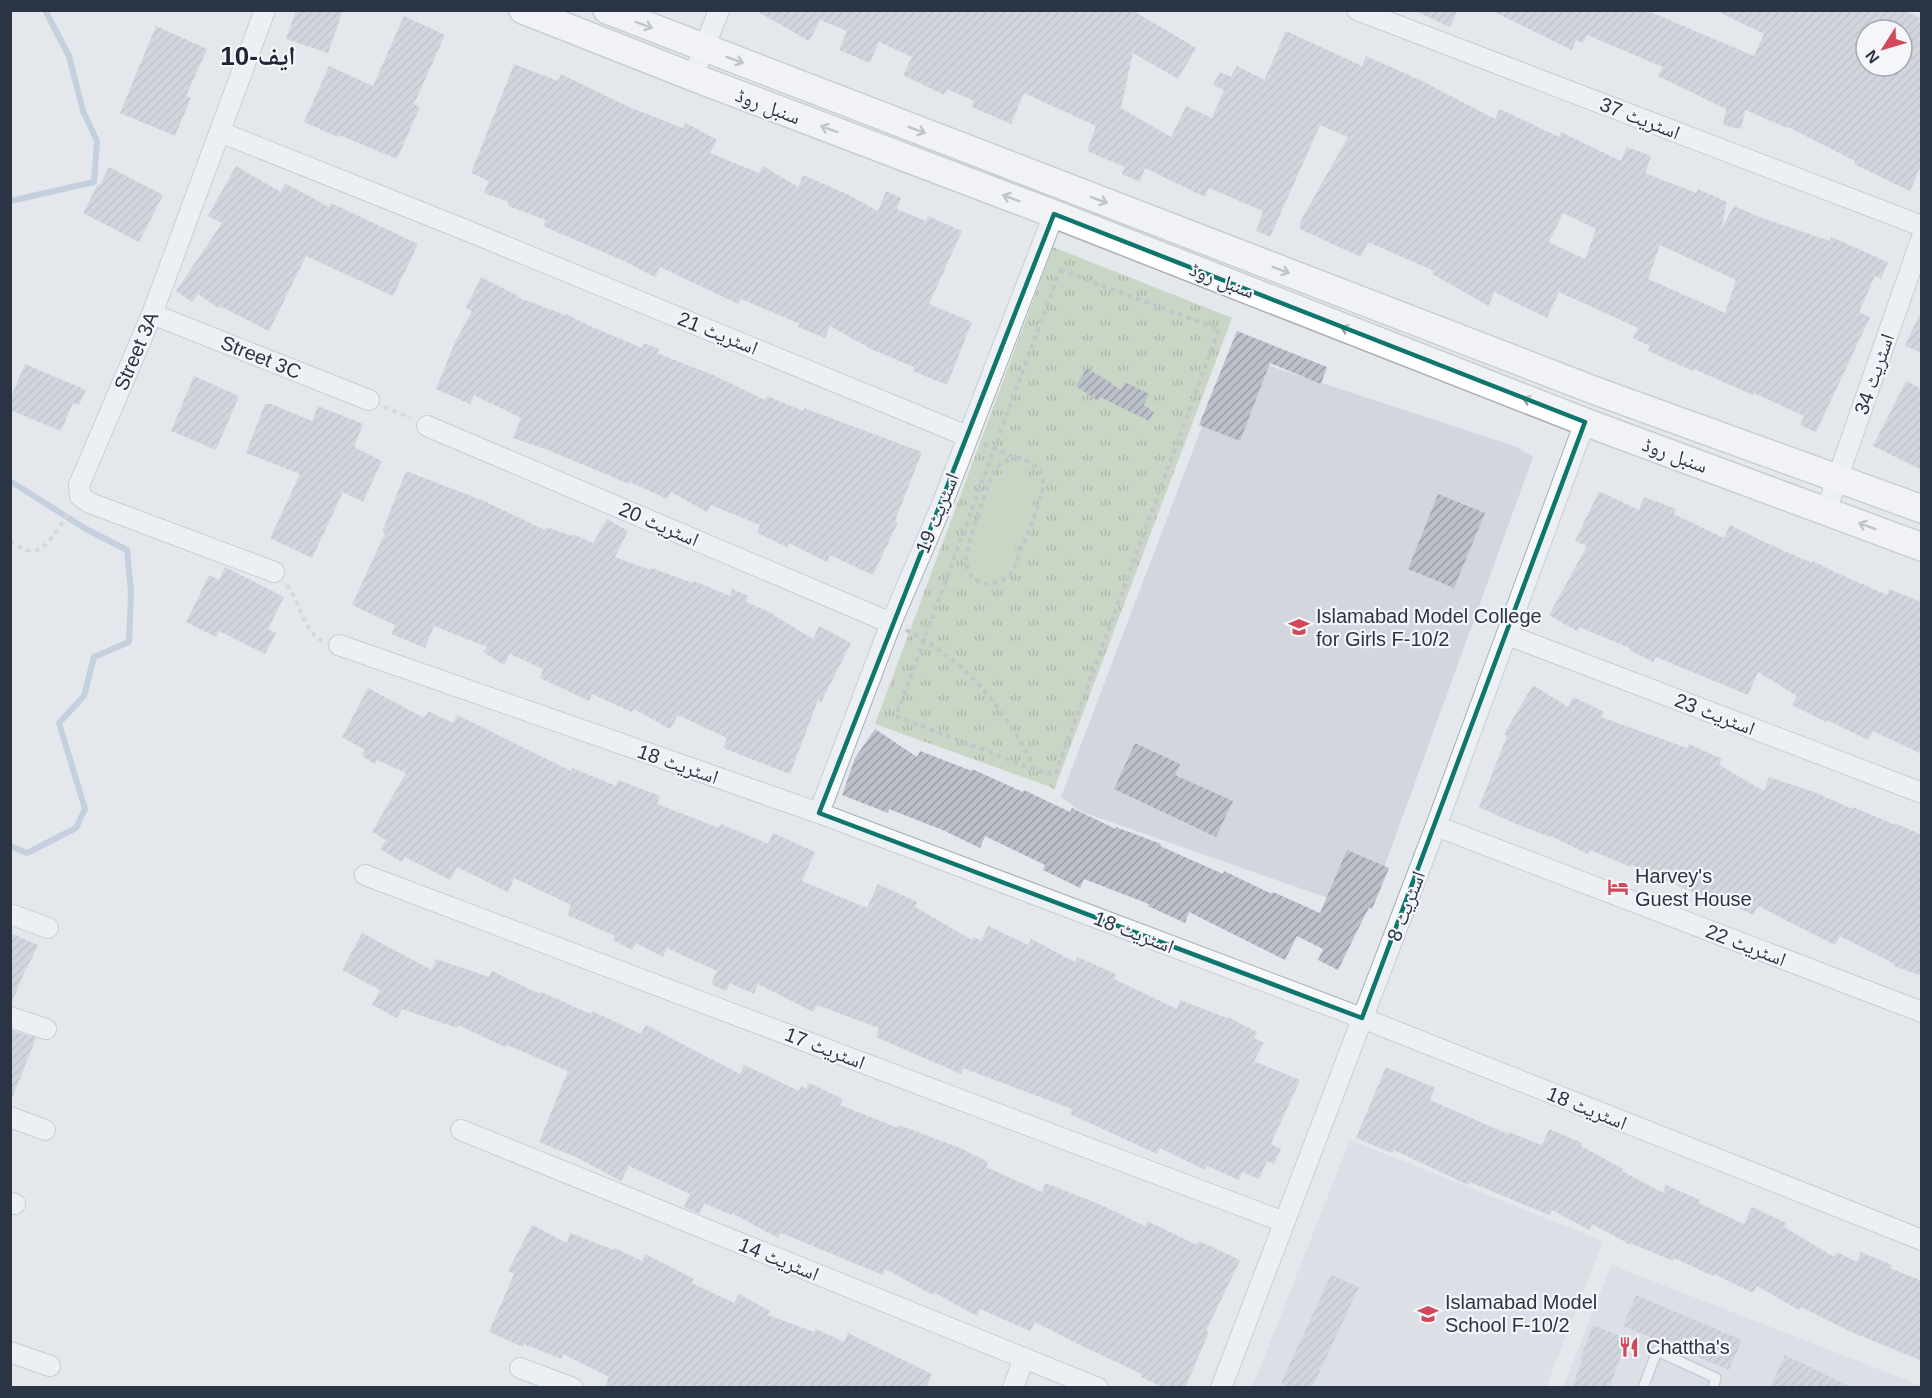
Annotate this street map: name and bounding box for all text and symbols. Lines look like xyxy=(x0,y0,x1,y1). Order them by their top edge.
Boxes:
north arrow xyxy=(1854,18,1914,78)
one-way arrow xyxy=(634,20,652,31)
district label: ایف-10 xyxy=(220,41,296,71)
text: N xyxy=(1862,47,1883,66)
one-way arrow xyxy=(725,55,744,66)
street label: سنبل روڈ xyxy=(732,84,803,129)
street label: اسٹریٹ 37 xyxy=(1597,93,1683,144)
one-way arrow xyxy=(820,122,839,133)
one-way arrow xyxy=(907,125,926,136)
one-way arrow xyxy=(1002,191,1021,202)
one-way arrow xyxy=(1089,195,1108,206)
street label: سنبل روڈ xyxy=(1186,258,1257,303)
one-way arrow xyxy=(1271,265,1290,276)
street label: اسٹریٹ 21 xyxy=(675,307,761,359)
street label: Street 3A xyxy=(110,308,163,394)
one-way arrow xyxy=(1341,324,1359,335)
street label: Street 3C xyxy=(218,331,304,383)
street label: اسٹریٹ 34 xyxy=(1850,331,1898,418)
one-way arrow xyxy=(1522,395,1541,406)
street label: سنبل روڈ xyxy=(1639,433,1711,478)
street label: اسٹریٹ 19 xyxy=(911,470,963,556)
street label: اسٹریٹ 20 xyxy=(616,497,702,551)
one-way arrow xyxy=(1858,520,1877,531)
place label: Islamabad Model College for Girls F-10/2 xyxy=(1316,605,1542,650)
school or university icon: Islamabad Model College for Girls F-10/2 xyxy=(1287,615,1311,639)
street label: اسٹریٹ 23 xyxy=(1672,689,1758,740)
street label: اسٹریٹ 18 xyxy=(634,740,721,788)
place label: Harvey's Guest House xyxy=(1635,865,1752,910)
street label: اسٹریٹ 8 xyxy=(1383,868,1430,944)
hotel icon: Harvey's Guest House xyxy=(1606,875,1630,899)
street label: اسٹریٹ 18 xyxy=(1091,907,1177,958)
street label: اسٹریٹ 22 xyxy=(1703,920,1789,971)
street label: اسٹریٹ 17 xyxy=(782,1023,868,1074)
street label: اسٹریٹ 18 xyxy=(1544,1082,1630,1134)
street label: اسٹریٹ 14 xyxy=(736,1233,822,1285)
place label: Islamabad Model School F-10/2 xyxy=(1445,1291,1597,1336)
school or university icon: Islamabad Model School F-10/2 xyxy=(1416,1302,1440,1326)
restaurant icon: Chattha's xyxy=(1617,1335,1641,1359)
place label: Chattha's xyxy=(1646,1336,1730,1358)

